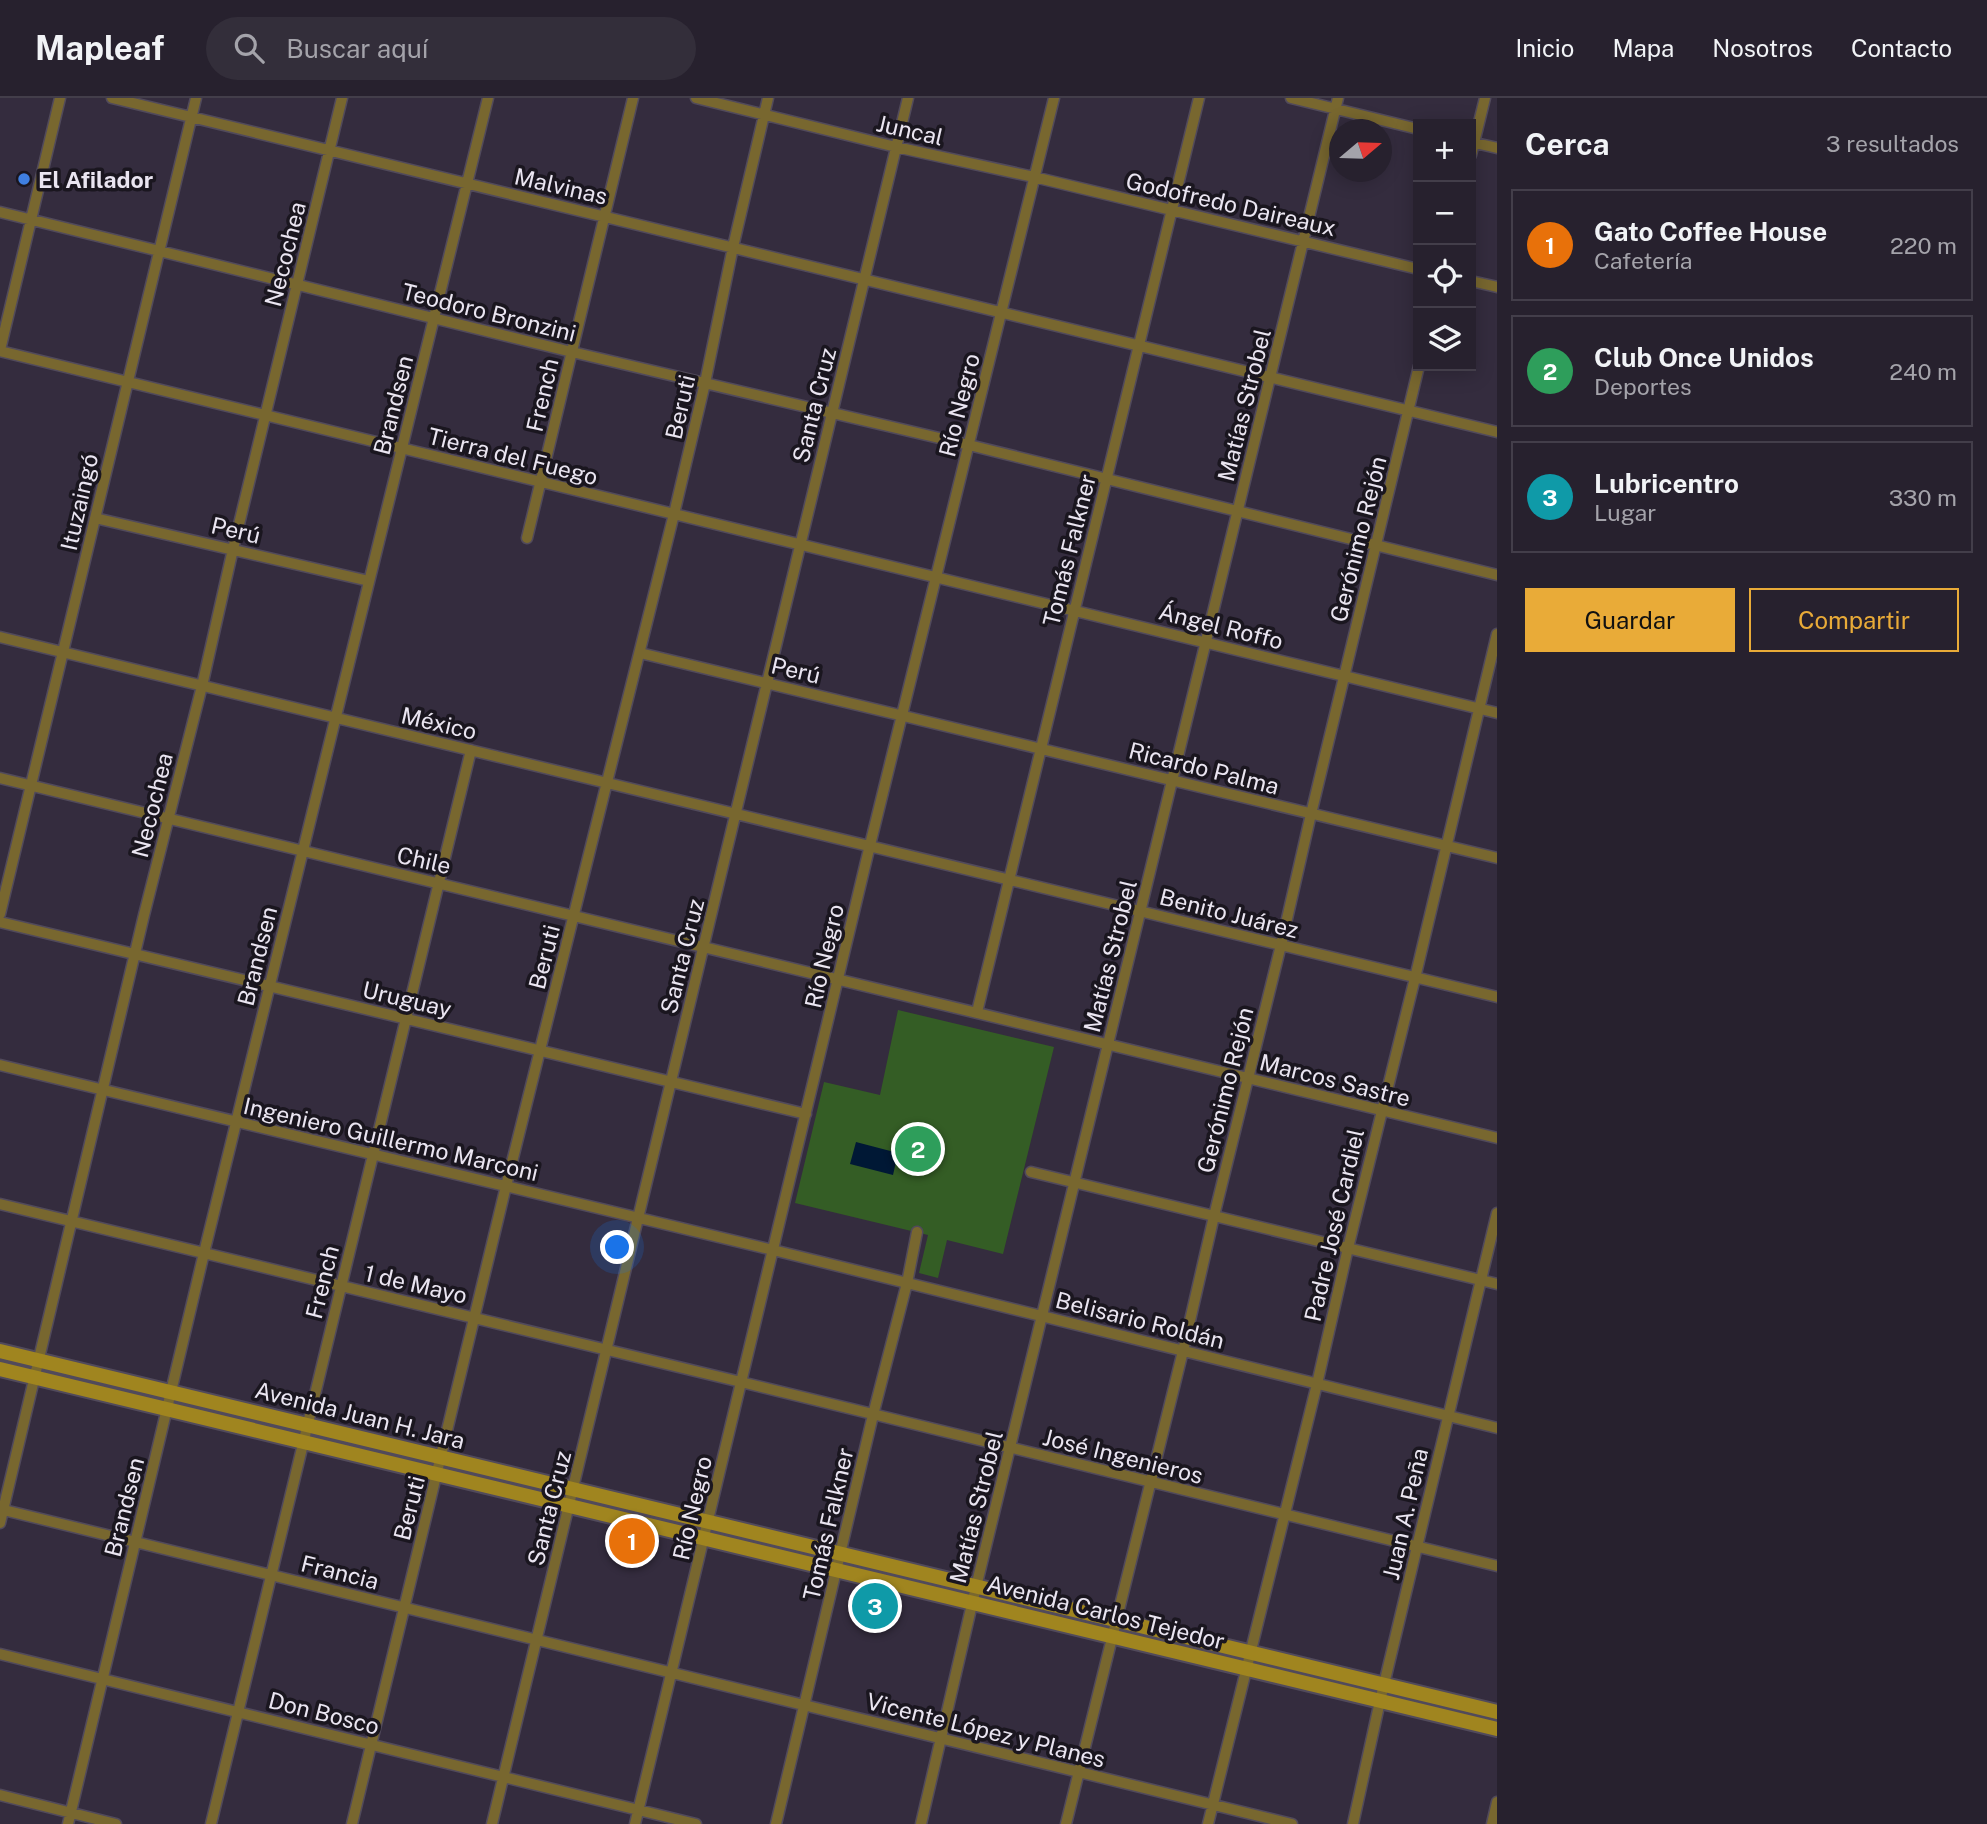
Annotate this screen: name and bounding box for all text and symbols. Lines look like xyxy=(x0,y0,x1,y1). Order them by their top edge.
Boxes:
search box xyxy=(206,17,696,80)
text: Mapleaf xyxy=(35,29,164,67)
icon: search xyxy=(230,29,268,67)
text: Buscar aquí xyxy=(286,33,428,64)
text: Inicio xyxy=(1515,34,1574,62)
text: Mapa xyxy=(1612,34,1674,62)
text: Nosotros xyxy=(1712,34,1813,62)
text: Contacto xyxy=(1851,34,1952,62)
street label: Juncal xyxy=(874,109,946,151)
north arrow xyxy=(1329,119,1392,182)
map controls xyxy=(1413,119,1476,371)
button: + xyxy=(1413,119,1476,182)
text: Cerca xyxy=(1525,126,1610,162)
text: 3 resultados xyxy=(1826,130,1959,157)
street label: Malvinas xyxy=(512,162,610,210)
place label: El Afilador xyxy=(38,166,153,193)
street label: Godofredo Daireaux xyxy=(1123,167,1339,241)
marker: El Afilador xyxy=(16,171,32,187)
button: − xyxy=(1413,182,1476,245)
street label: Necochea xyxy=(259,199,311,309)
text: Gato Coffee House xyxy=(1594,216,1827,247)
text: 1 xyxy=(1545,232,1555,259)
text: 220 m xyxy=(1890,232,1957,259)
button: locate xyxy=(1413,245,1476,308)
text: Cafetería xyxy=(1594,247,1692,274)
street label: Teodoro Bronzini xyxy=(399,277,579,347)
button: layers xyxy=(1413,308,1476,371)
street label: Matías Strobel xyxy=(1212,326,1276,484)
text: Club Once Unidos xyxy=(1594,342,1814,373)
street label: Santa Cruz xyxy=(787,345,841,465)
street label: Río Negro xyxy=(933,350,985,460)
street label: Brandsen xyxy=(368,352,418,458)
street label: French xyxy=(520,356,564,434)
text: 2 xyxy=(1543,358,1557,385)
text: 240 m xyxy=(1889,358,1957,385)
street label: Beruti xyxy=(659,372,701,442)
text: Deportes xyxy=(1594,373,1692,400)
street label: Tierra del Fuego xyxy=(425,422,601,490)
street label: Ituzaingó xyxy=(55,451,103,553)
street label: Gerónimo Rejón xyxy=(1324,453,1392,625)
text: Lubricentro xyxy=(1594,468,1739,499)
street label: Tomás Falkner xyxy=(1037,471,1101,629)
text: 3 xyxy=(1542,484,1558,511)
text: 330 m xyxy=(1889,484,1957,511)
text: Lugar xyxy=(1594,499,1656,526)
street label: Perú xyxy=(209,511,263,549)
button: Guardar xyxy=(1525,588,1735,652)
button: Compartir xyxy=(1749,588,1959,652)
street label: Ángel Roffo xyxy=(1156,597,1286,655)
street label: Perú xyxy=(769,651,823,689)
street label: México xyxy=(399,701,479,745)
street label: Ricardo Palma xyxy=(1126,736,1282,800)
street label: Necochea xyxy=(126,750,178,860)
street label: Chile xyxy=(394,841,454,879)
street label: Matías Strobel xyxy=(1078,877,1142,1035)
street label: Benito Juárez xyxy=(1157,883,1301,943)
street label: Santa Cruz xyxy=(655,896,709,1016)
street label: Río Negro xyxy=(799,901,849,1011)
street label: Brandsen xyxy=(232,903,282,1009)
street label: Beruti xyxy=(523,922,565,992)
street label: Uruguay xyxy=(360,976,454,1022)
street label: Gerónimo Rejón xyxy=(1191,1004,1259,1176)
street label: Marcos Sastre xyxy=(1257,1048,1413,1112)
street label: Ingeniero Guillermo Marconi xyxy=(241,1092,541,1186)
pin: 2 xyxy=(895,1123,941,1175)
street label: Padre José Cardiel xyxy=(1299,1126,1369,1324)
your location xyxy=(600,1230,634,1264)
street label: French xyxy=(300,1243,344,1321)
street label: 1 de Mayo xyxy=(362,1259,470,1309)
street label: Belisario Roldán xyxy=(1053,1286,1227,1354)
street label: Avenida Juan H. Jara xyxy=(252,1376,468,1454)
street label: José Ingenieros xyxy=(1040,1423,1206,1489)
street label: Matías Strobel xyxy=(944,1428,1008,1586)
street label: Tomás Falkner xyxy=(797,1445,859,1603)
street label: Juan A. Peña xyxy=(1377,1446,1433,1582)
street label: Santa Cruz xyxy=(522,1448,576,1568)
street label: Río Negro xyxy=(667,1453,717,1563)
street label: Brandsen xyxy=(99,1454,149,1560)
street label: Beruti xyxy=(388,1473,430,1543)
pin: 1 xyxy=(609,1515,655,1567)
street label: Francia xyxy=(298,1549,382,1595)
street label: Avenida Carlos Tejedor xyxy=(984,1569,1228,1655)
pin: 3 xyxy=(852,1580,898,1632)
street label: Don Bosco xyxy=(266,1686,382,1740)
street label: Vicente López y Planes xyxy=(864,1687,1108,1773)

